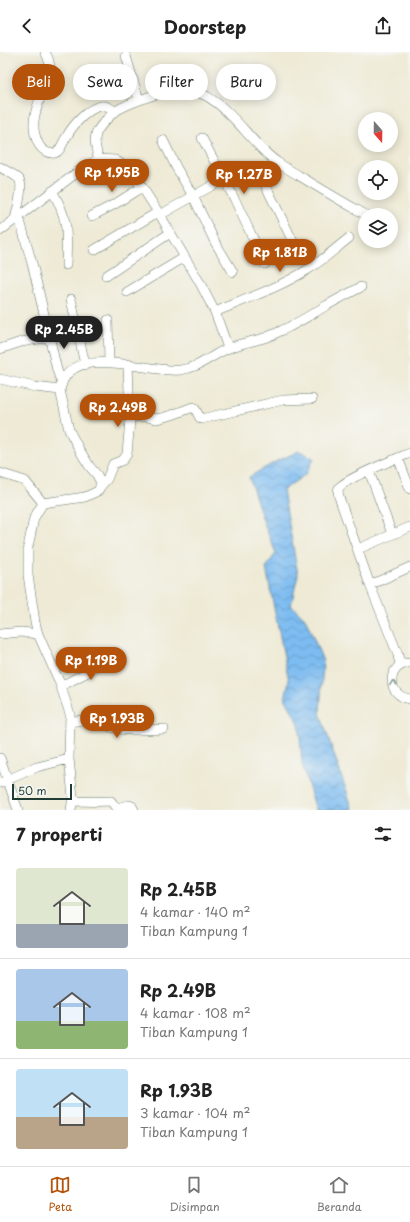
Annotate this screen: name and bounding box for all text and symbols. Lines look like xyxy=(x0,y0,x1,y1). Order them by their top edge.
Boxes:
text: Doorstep xyxy=(164,13,246,40)
icon: back xyxy=(16,15,38,37)
icon: share xyxy=(372,15,394,37)
chip: Beli xyxy=(12,64,65,100)
chip: Sewa xyxy=(73,64,137,100)
chip: Filter xyxy=(145,64,208,100)
chip: Baru xyxy=(216,64,276,100)
north arrow xyxy=(358,112,398,152)
map controls xyxy=(358,112,398,248)
pin: Rp 1.95B xyxy=(71,159,153,193)
button: locate xyxy=(358,160,398,200)
pin: Rp 1.27B xyxy=(203,161,285,195)
text: Rp 1.95B xyxy=(84,162,140,181)
text: Rp 1.27B xyxy=(216,164,272,183)
button: layers xyxy=(358,208,398,248)
pin: Rp 1.81B xyxy=(239,239,321,273)
text: Rp 1.81B xyxy=(253,242,307,261)
pin: Rp 2.45B xyxy=(23,316,105,350)
text: Rp 2.45B xyxy=(35,319,93,338)
pin: Rp 2.49B xyxy=(77,394,159,428)
text: Rp 2.49B xyxy=(89,397,147,416)
pin: Rp 1.19B xyxy=(50,647,132,681)
text: Rp 1.19B xyxy=(65,650,117,669)
one-way arrow xyxy=(389,680,398,686)
pin: Rp 1.93B xyxy=(76,705,158,739)
text: Rp 1.93B xyxy=(89,708,145,727)
scale bar xyxy=(12,782,72,801)
text: 50 m xyxy=(18,782,47,799)
text: 7 properti xyxy=(16,821,102,847)
icon: filters xyxy=(372,823,394,845)
text: Rp 2.45B xyxy=(140,876,217,902)
icon: home xyxy=(48,884,96,932)
text: 4 kamar · 140 m² xyxy=(140,902,251,921)
text: Tiban Kampung 1 xyxy=(140,921,248,940)
text: Rp 2.49B xyxy=(140,977,216,1003)
icon: home xyxy=(48,985,96,1033)
text: 4 kamar · 108 m² xyxy=(140,1003,251,1022)
text: Tiban Kampung 1 xyxy=(140,1022,248,1041)
text: Rp 1.93B xyxy=(140,1077,213,1103)
icon: home xyxy=(48,1085,96,1133)
text: 3 kamar · 104 m² xyxy=(140,1103,250,1122)
text: Tiban Kampung 1 xyxy=(140,1122,248,1141)
tab: Peta xyxy=(49,1174,72,1215)
tab: Disimpan xyxy=(169,1174,220,1215)
tab: Beranda xyxy=(317,1174,361,1215)

